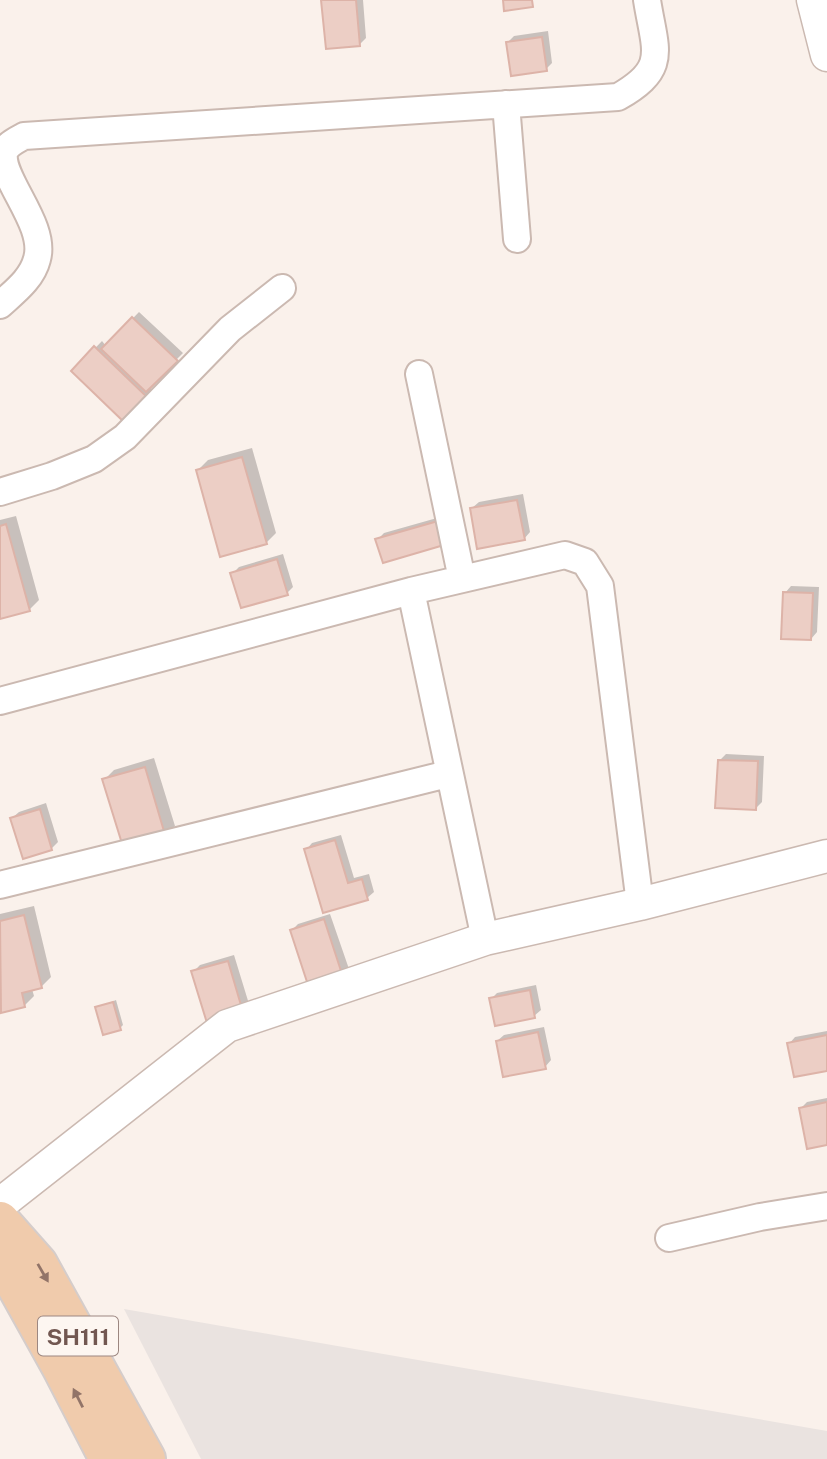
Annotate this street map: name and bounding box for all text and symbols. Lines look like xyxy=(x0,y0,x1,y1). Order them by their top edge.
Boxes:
one-way arrow xyxy=(37,1264,49,1283)
road number: SH111 xyxy=(38,1316,118,1356)
one-way arrow xyxy=(72,1388,83,1408)

